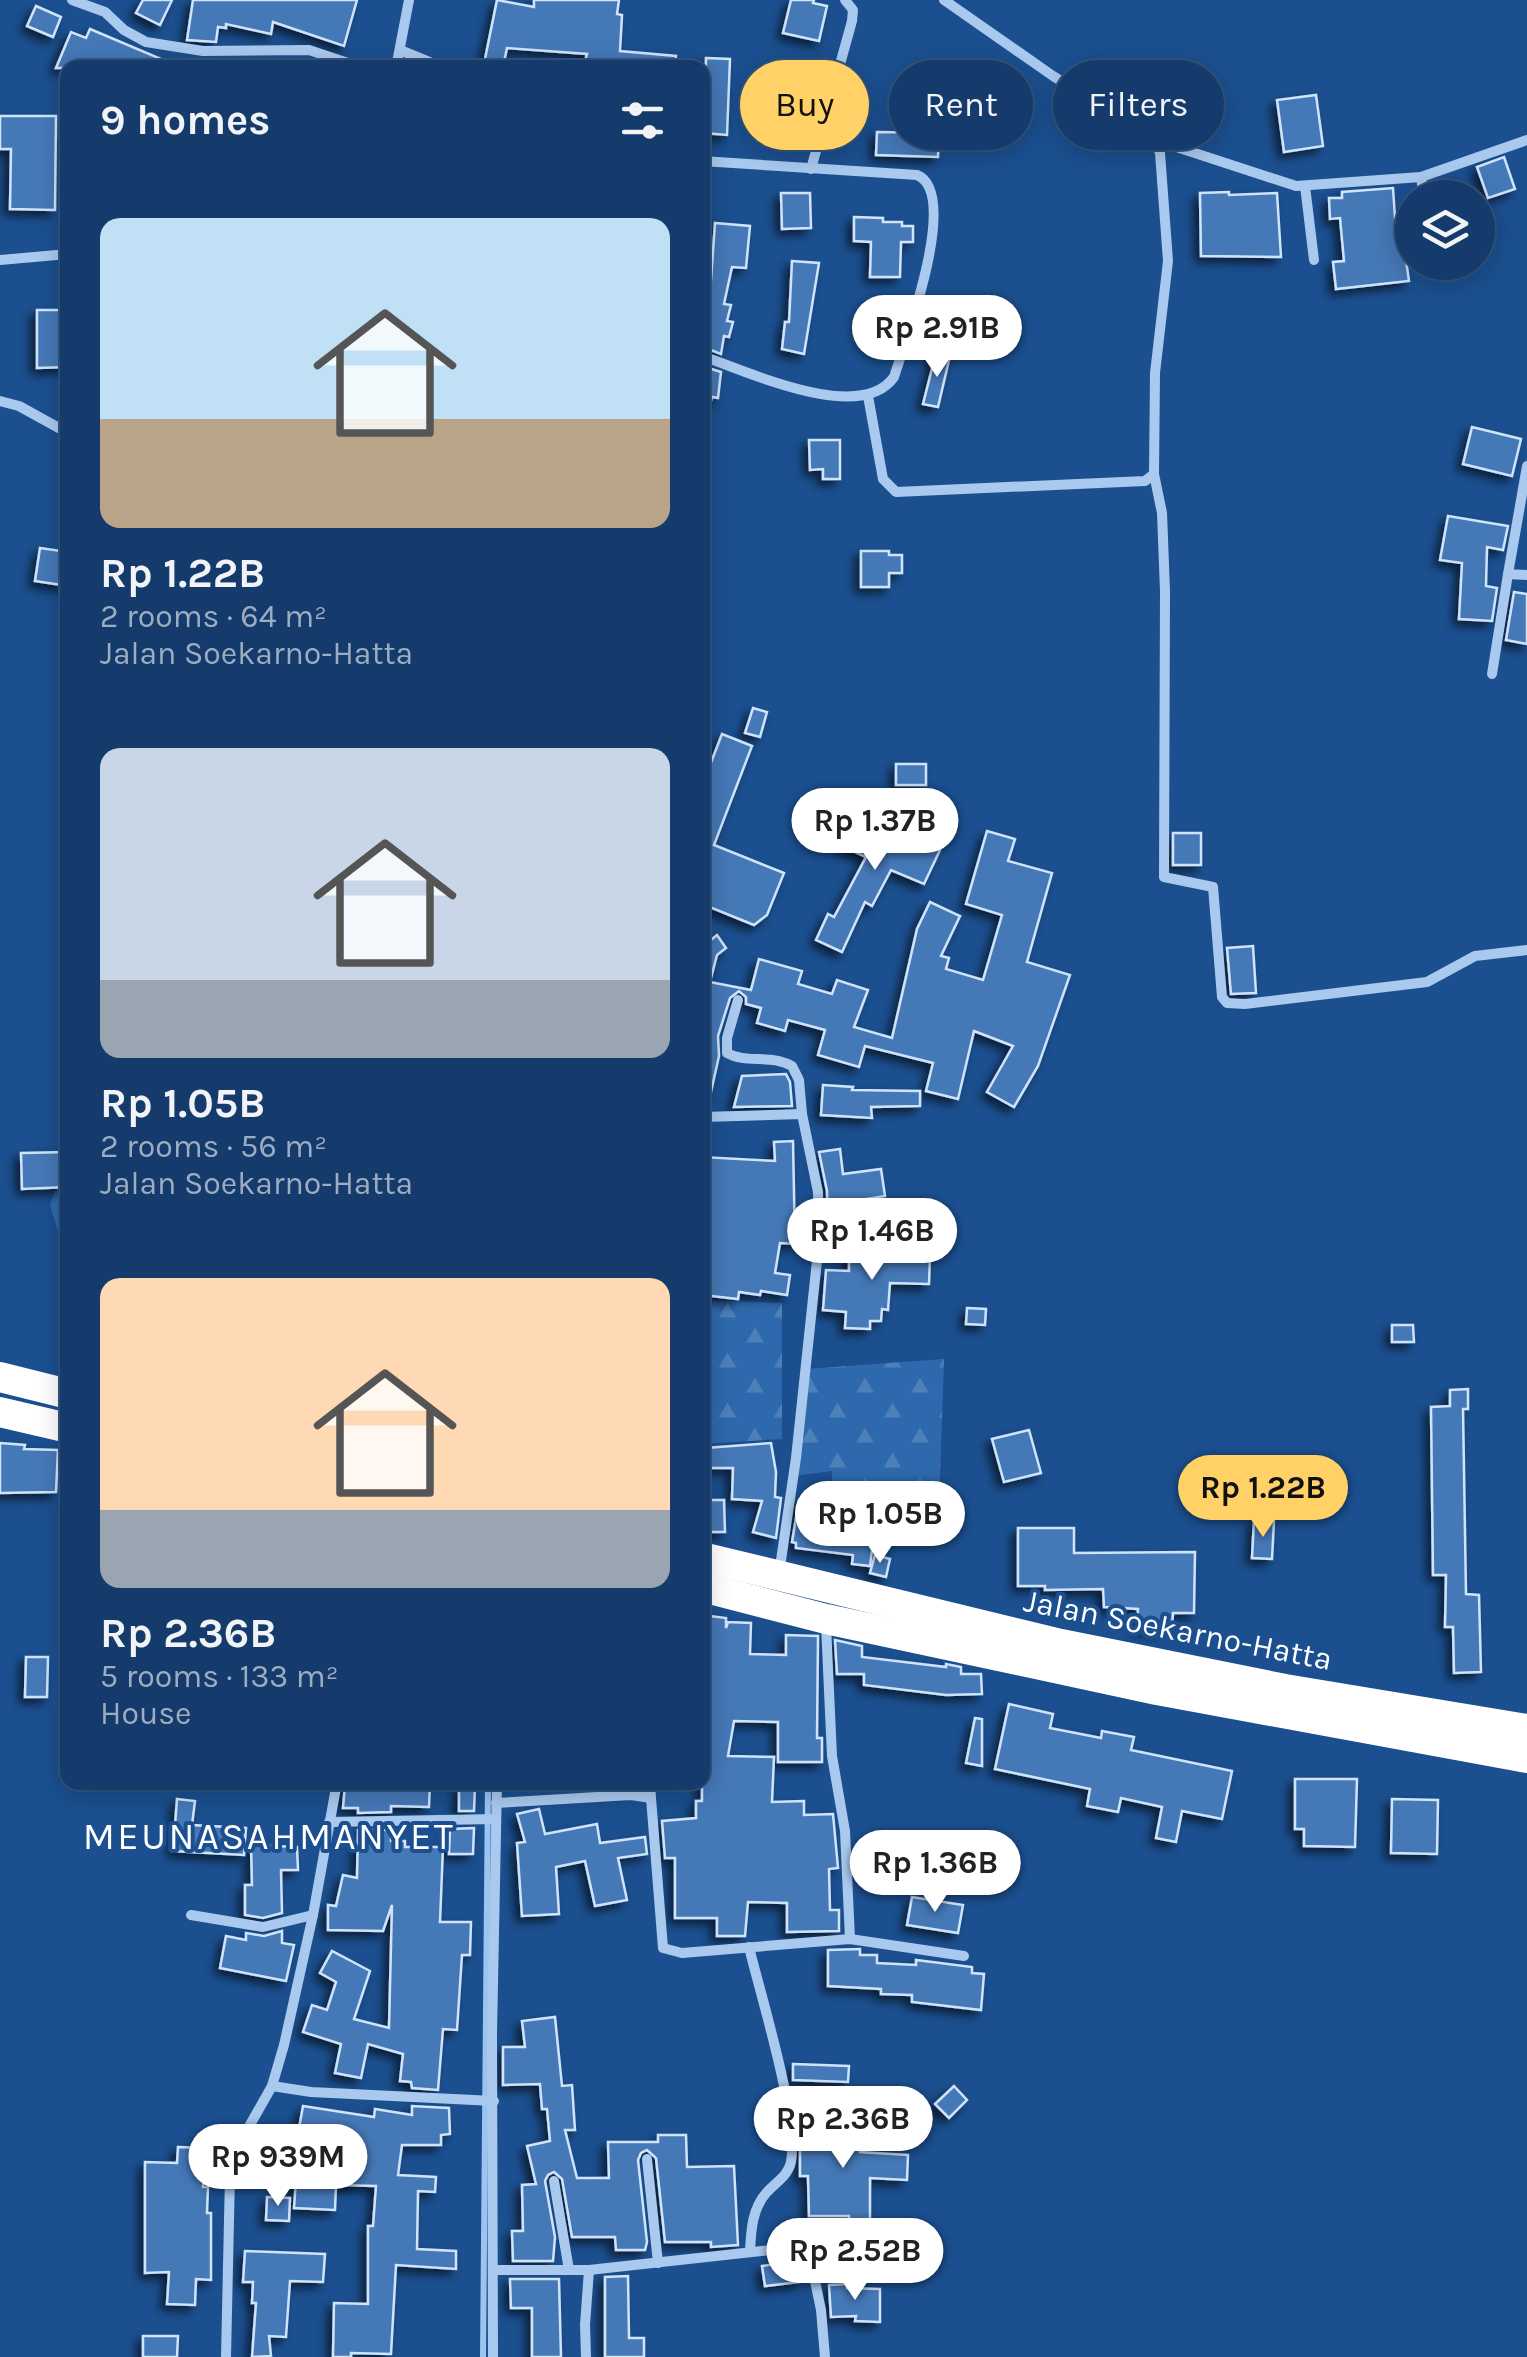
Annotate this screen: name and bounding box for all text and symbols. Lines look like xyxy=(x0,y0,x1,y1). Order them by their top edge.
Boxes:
chip: Buy xyxy=(740,60,869,150)
chip: Rent xyxy=(889,60,1033,150)
chip: Filters xyxy=(1053,60,1224,150)
icon: filters xyxy=(615,93,670,148)
text: 9 homes xyxy=(100,95,270,145)
map controls xyxy=(1395,180,1495,280)
button: layers xyxy=(1395,180,1495,280)
icon: home xyxy=(295,283,475,463)
pin: Rp 2.91B xyxy=(834,295,1040,380)
text: Rp 2.91B xyxy=(874,309,1000,346)
text: Rp 1.22B xyxy=(100,548,265,598)
text: 2 rooms · 64 m² xyxy=(100,598,327,635)
text: Jalan Soekarno-Hatta xyxy=(100,635,413,672)
pin: Rp 1.37B xyxy=(772,788,978,873)
text: Rp 1.37B xyxy=(813,802,937,839)
icon: home xyxy=(295,813,475,993)
text: Rp 1.05B xyxy=(100,1078,266,1128)
text: 2 rooms · 56 m² xyxy=(100,1128,327,1165)
text: Jalan Soekarno-Hatta xyxy=(100,1165,413,1202)
pin: Rp 1.46B xyxy=(769,1198,975,1283)
text: Rp 1.46B xyxy=(809,1212,935,1249)
icon: home xyxy=(295,1343,475,1523)
pin: Rp 1.22B xyxy=(1160,1455,1366,1540)
text: Rp 1.22B xyxy=(1200,1469,1326,1506)
pin: Rp 1.05B xyxy=(777,1481,983,1566)
text: Rp 1.05B xyxy=(817,1495,943,1532)
street label: Jalan Soekarno-Hatta xyxy=(1021,1582,1335,1678)
text: Rp 2.36B xyxy=(100,1608,277,1658)
text: 5 rooms · 133 m² xyxy=(100,1658,339,1695)
text: House xyxy=(100,1695,192,1732)
district label: MEUNASAHMANYET xyxy=(83,1814,455,1859)
pin: Rp 1.36B xyxy=(832,1830,1038,1915)
text: Rp 1.36B xyxy=(872,1844,998,1881)
pin: Rp 2.36B xyxy=(740,2086,946,2171)
text: Rp 2.36B xyxy=(776,2100,910,2137)
pin: Rp 939M xyxy=(186,2124,370,2209)
text: Rp 939M xyxy=(210,2138,346,2175)
pin: Rp 2.52B xyxy=(752,2218,958,2303)
text: Rp 2.52B xyxy=(788,2232,922,2269)

